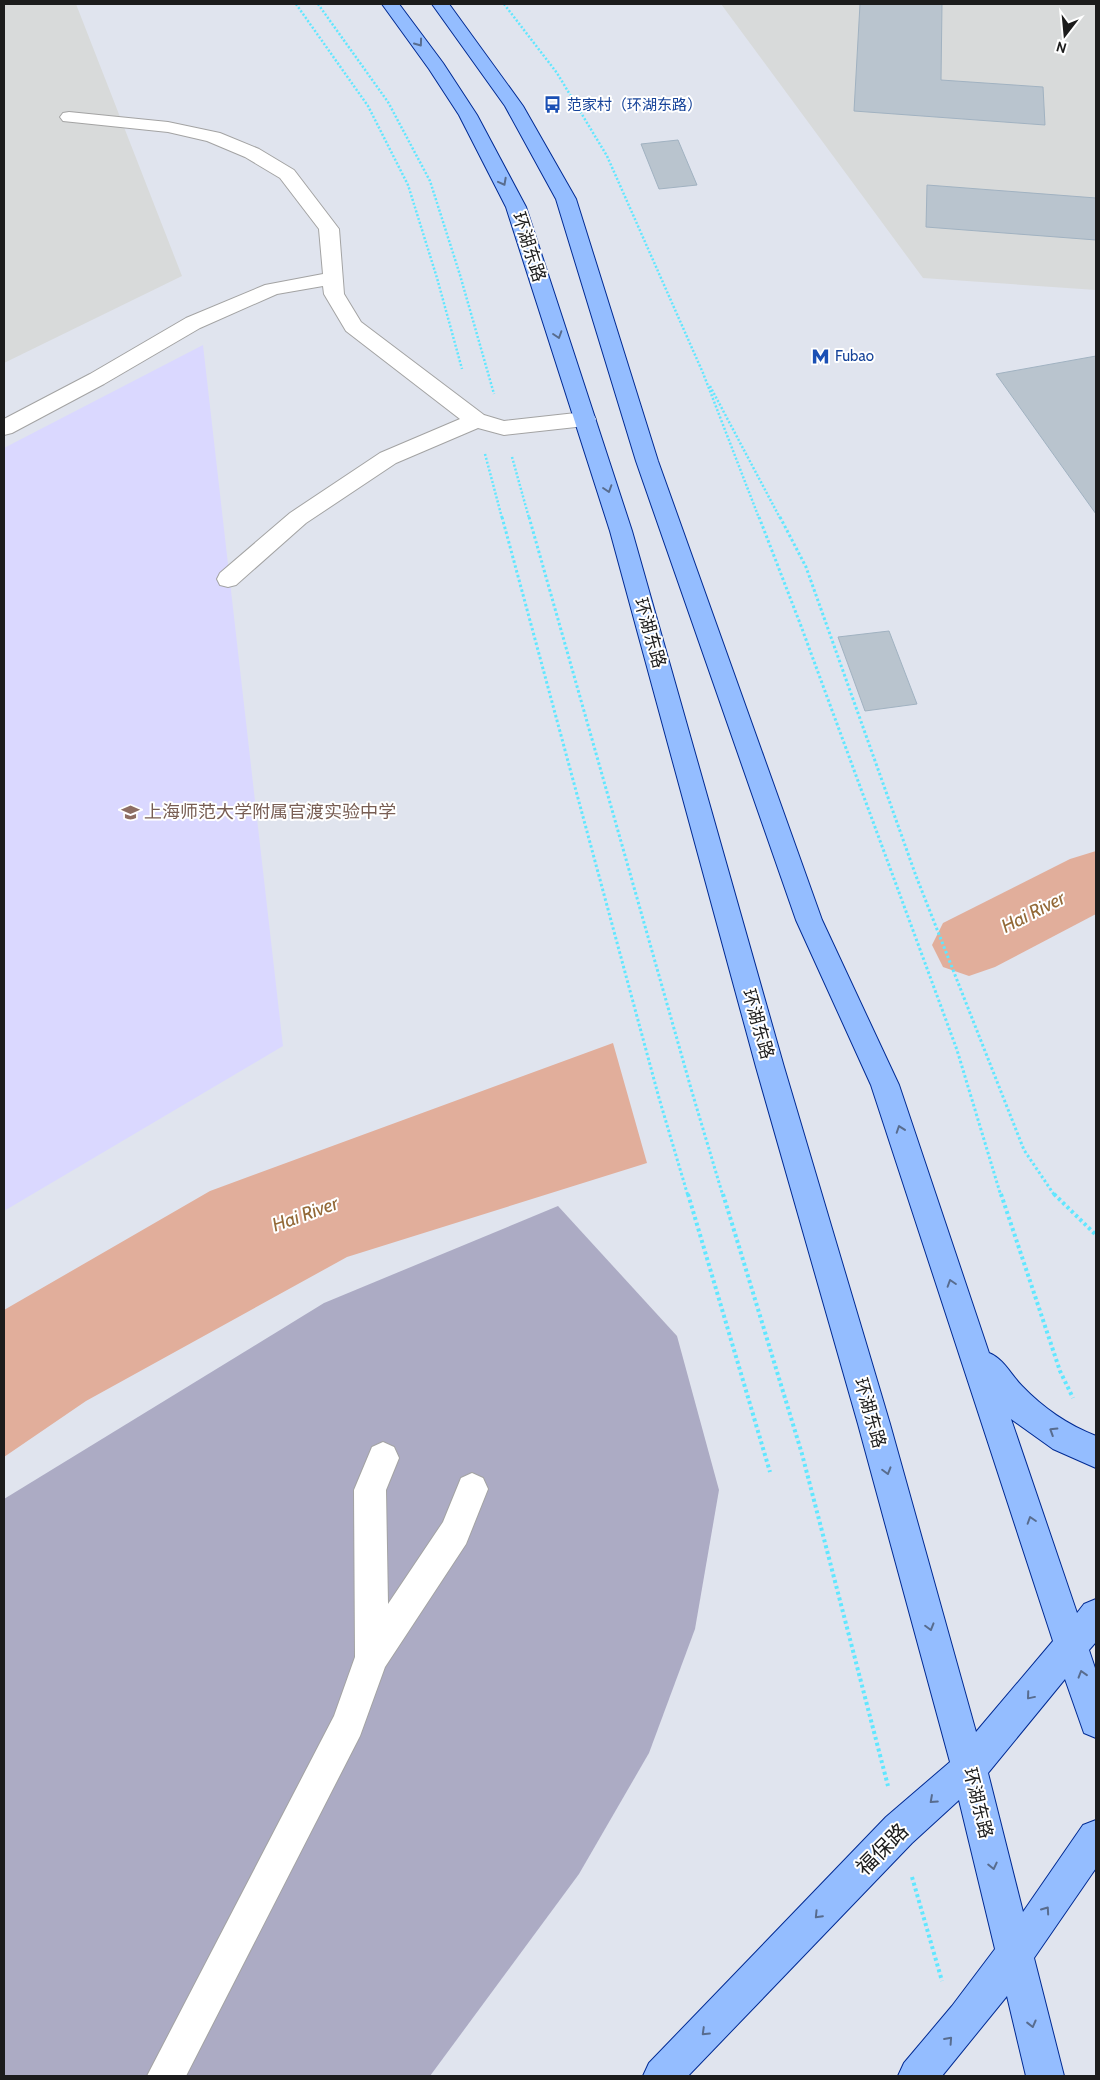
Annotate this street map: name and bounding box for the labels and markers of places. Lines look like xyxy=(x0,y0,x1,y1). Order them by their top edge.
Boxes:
bus stop icon: 范家村（环湖东路） xyxy=(543,95,563,115)
place label: 范家村（环湖东路） xyxy=(567,96,702,114)
metro station icon: Fubao xyxy=(811,346,831,366)
place label: Fubao xyxy=(835,347,874,365)
place label: 上海师范大学附属官渡实验中学 xyxy=(144,801,396,823)
school or university icon: 上海师范大学附属官渡实验中学 xyxy=(120,802,140,822)

